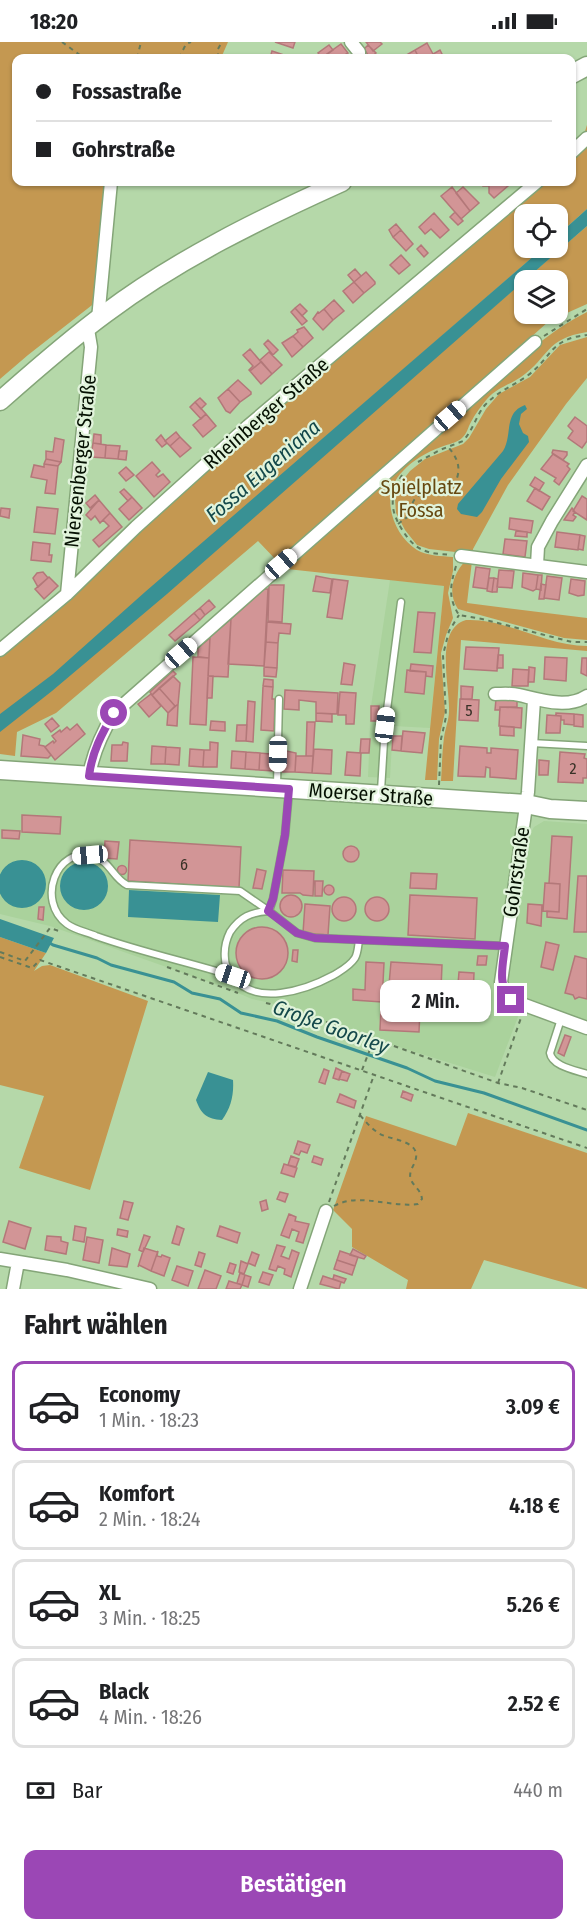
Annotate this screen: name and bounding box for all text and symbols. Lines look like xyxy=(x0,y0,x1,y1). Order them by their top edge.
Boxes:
text: 18:20 xyxy=(30,8,78,35)
text: Fossastraße xyxy=(72,78,182,105)
text: Gohrstraße xyxy=(72,136,175,163)
map controls xyxy=(514,204,568,324)
button: locate xyxy=(514,204,568,258)
button: layers xyxy=(514,270,568,324)
street label: Rheinberger Straße xyxy=(199,352,333,474)
street label: Niersenberger Straße xyxy=(59,373,101,549)
car xyxy=(431,397,469,435)
water label: Fossa Eugeniana xyxy=(200,414,326,528)
park label: Spielplatz Fossa xyxy=(381,475,462,522)
car xyxy=(262,545,300,583)
car xyxy=(162,634,200,672)
route start xyxy=(100,699,127,726)
house number: 5 xyxy=(465,701,473,720)
car xyxy=(374,706,396,744)
car xyxy=(269,736,287,772)
house number: 2 xyxy=(569,759,577,778)
street label: Moerser Straße xyxy=(308,778,434,810)
street label: Gohrstraße xyxy=(498,825,534,919)
car xyxy=(71,844,109,866)
house number: 6 xyxy=(180,855,188,874)
car xyxy=(213,962,253,990)
callout: 2 Min. xyxy=(379,979,490,1021)
route end xyxy=(497,986,524,1013)
text: 2 Min. xyxy=(411,989,460,1013)
water label: Große Goorley xyxy=(270,994,393,1060)
text: Fahrt wählen xyxy=(24,1309,168,1341)
icon: car xyxy=(27,1379,81,1433)
text: Economy xyxy=(99,1381,180,1408)
text: 3.09 € xyxy=(506,1393,560,1420)
text: 1 Min. · 18:23 xyxy=(99,1408,199,1432)
icon: car xyxy=(27,1478,81,1532)
text: Komfort xyxy=(99,1480,174,1507)
text: 4.18 € xyxy=(509,1492,560,1519)
text: 2 Min. · 18:24 xyxy=(99,1507,200,1531)
icon: car xyxy=(27,1577,81,1631)
text: XL xyxy=(99,1579,121,1606)
text: 5.26 € xyxy=(506,1591,560,1618)
text: 3 Min. · 18:25 xyxy=(99,1606,200,1630)
icon: car xyxy=(27,1676,81,1730)
text: Black xyxy=(99,1678,149,1705)
text: 2.52 € xyxy=(508,1690,560,1717)
text: 4 Min. · 18:26 xyxy=(99,1705,202,1729)
icon: cash xyxy=(24,1774,57,1807)
text: Bar xyxy=(72,1777,103,1804)
text: 440 m xyxy=(513,1778,563,1802)
button: Bestätigen xyxy=(24,1850,563,1919)

